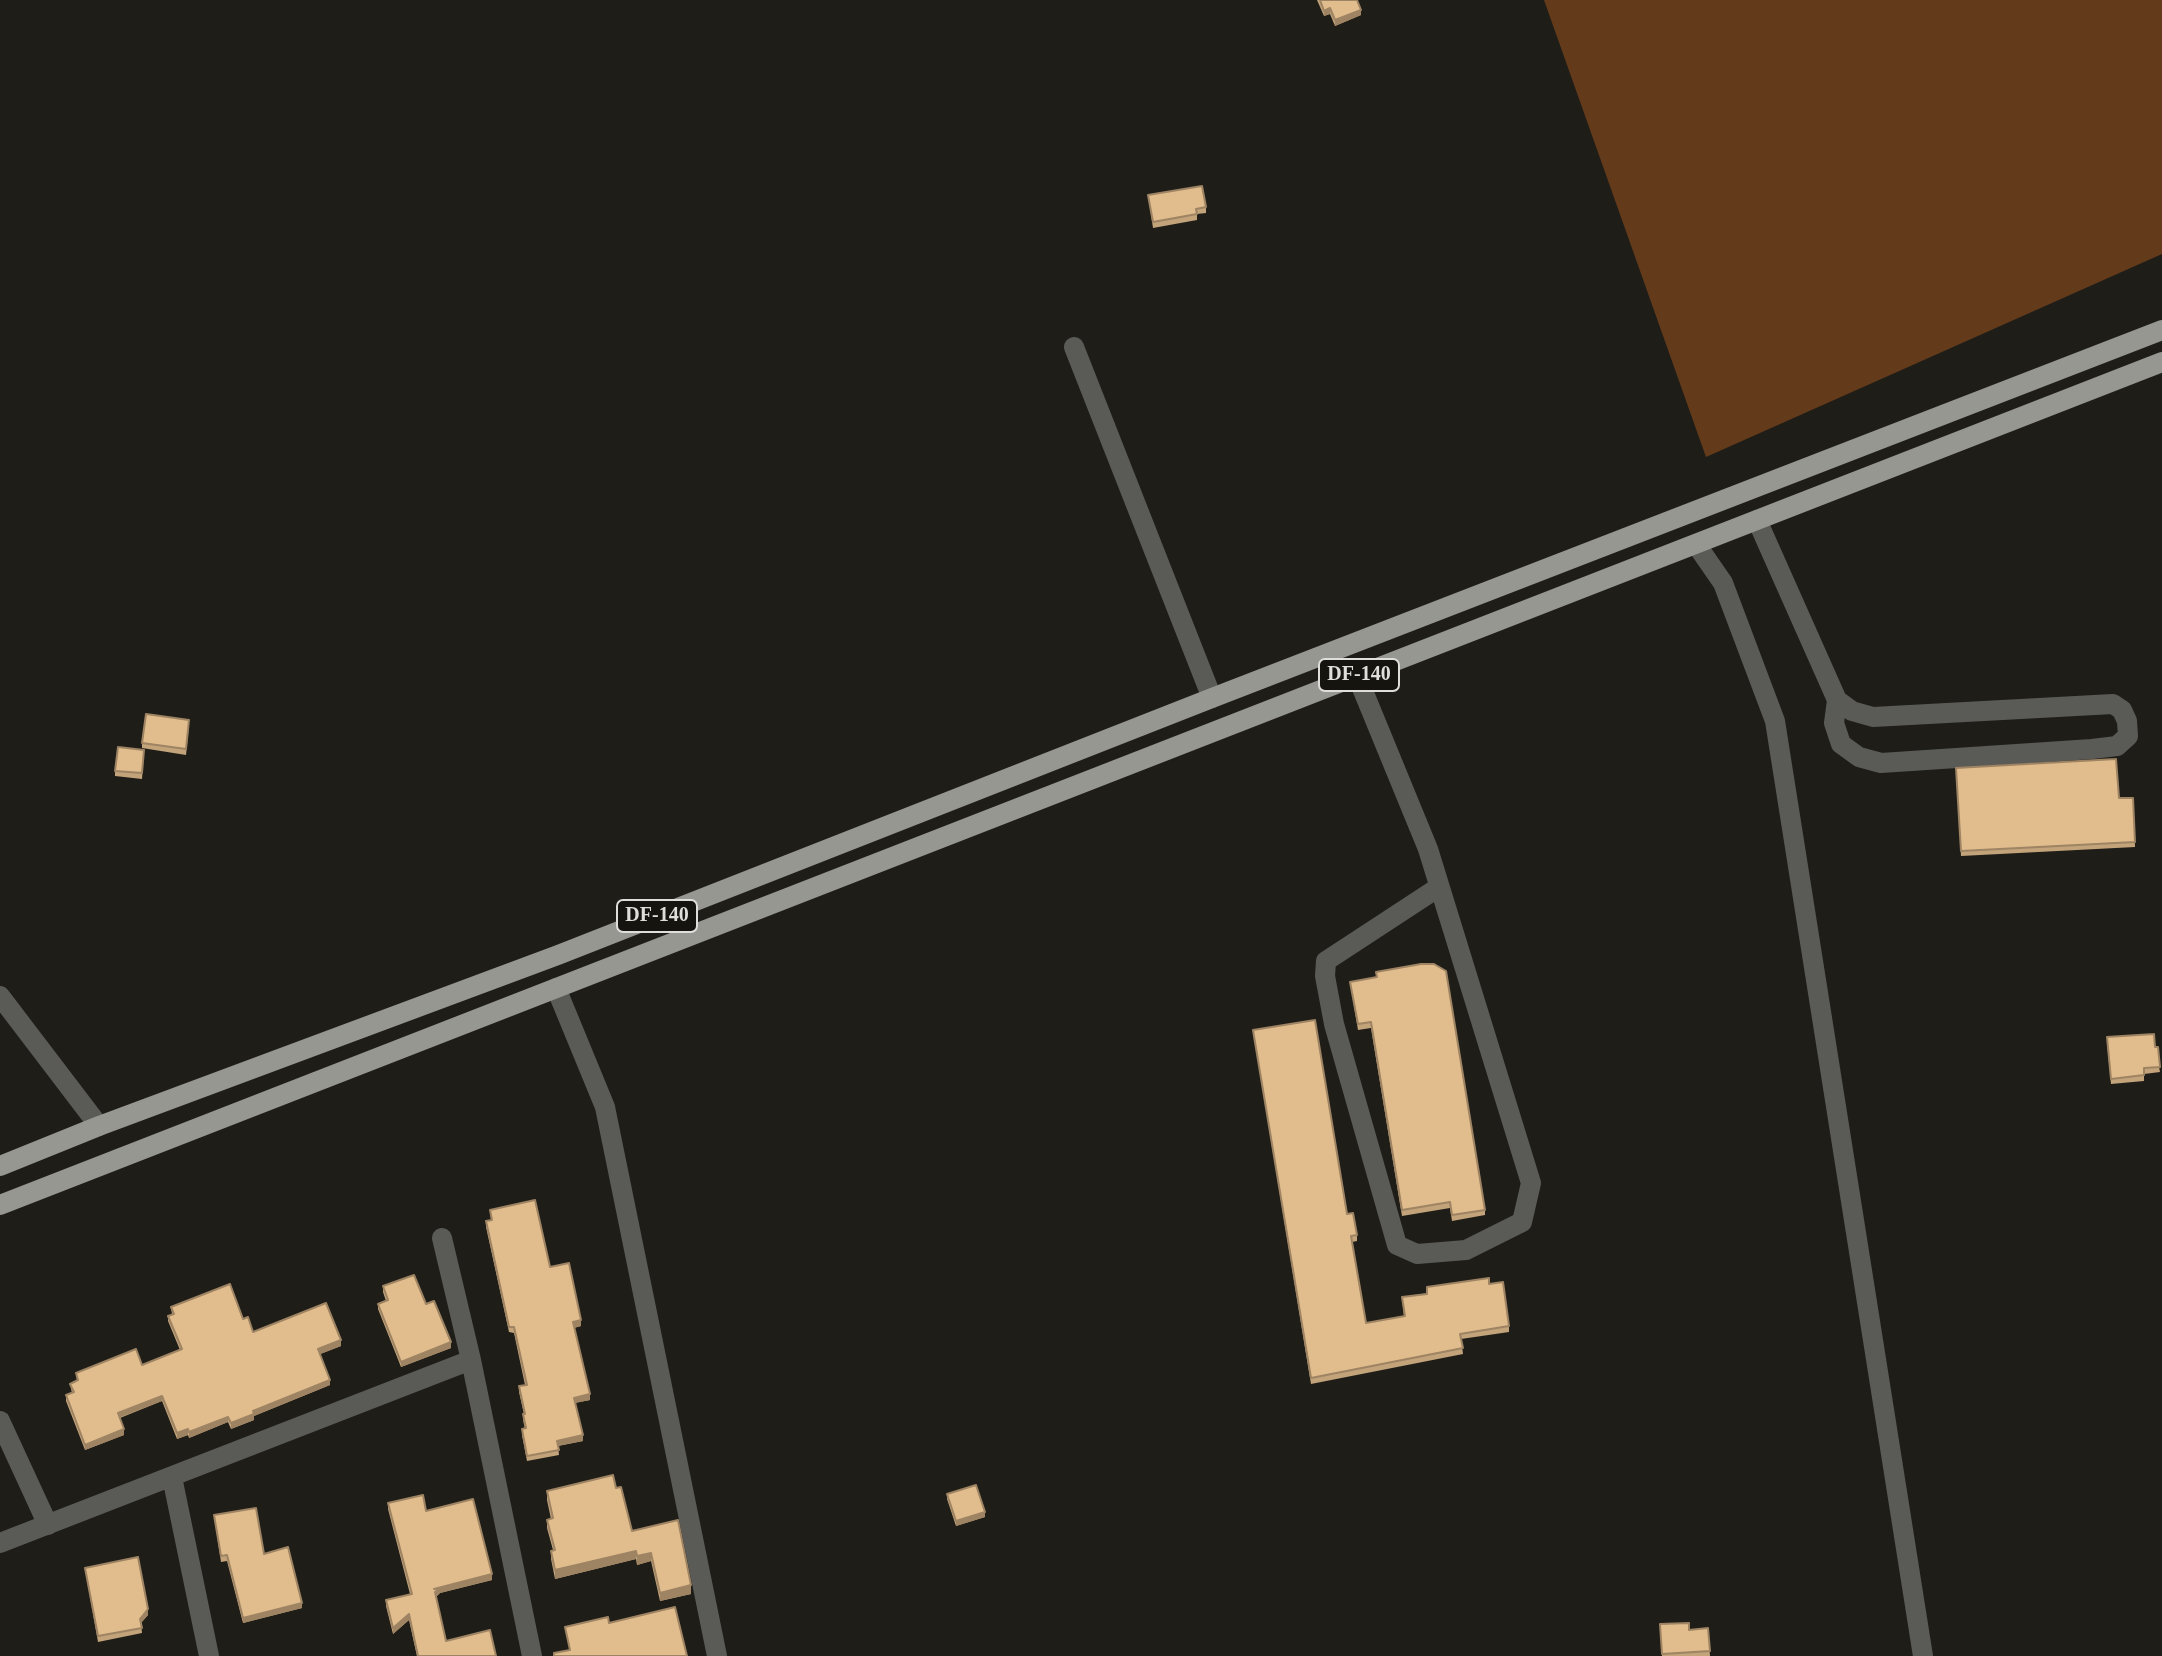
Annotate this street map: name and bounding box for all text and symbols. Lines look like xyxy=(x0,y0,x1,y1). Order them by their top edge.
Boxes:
road number: DF-140 xyxy=(1319,659,1399,691)
road number: DF-140 xyxy=(617,900,697,932)

